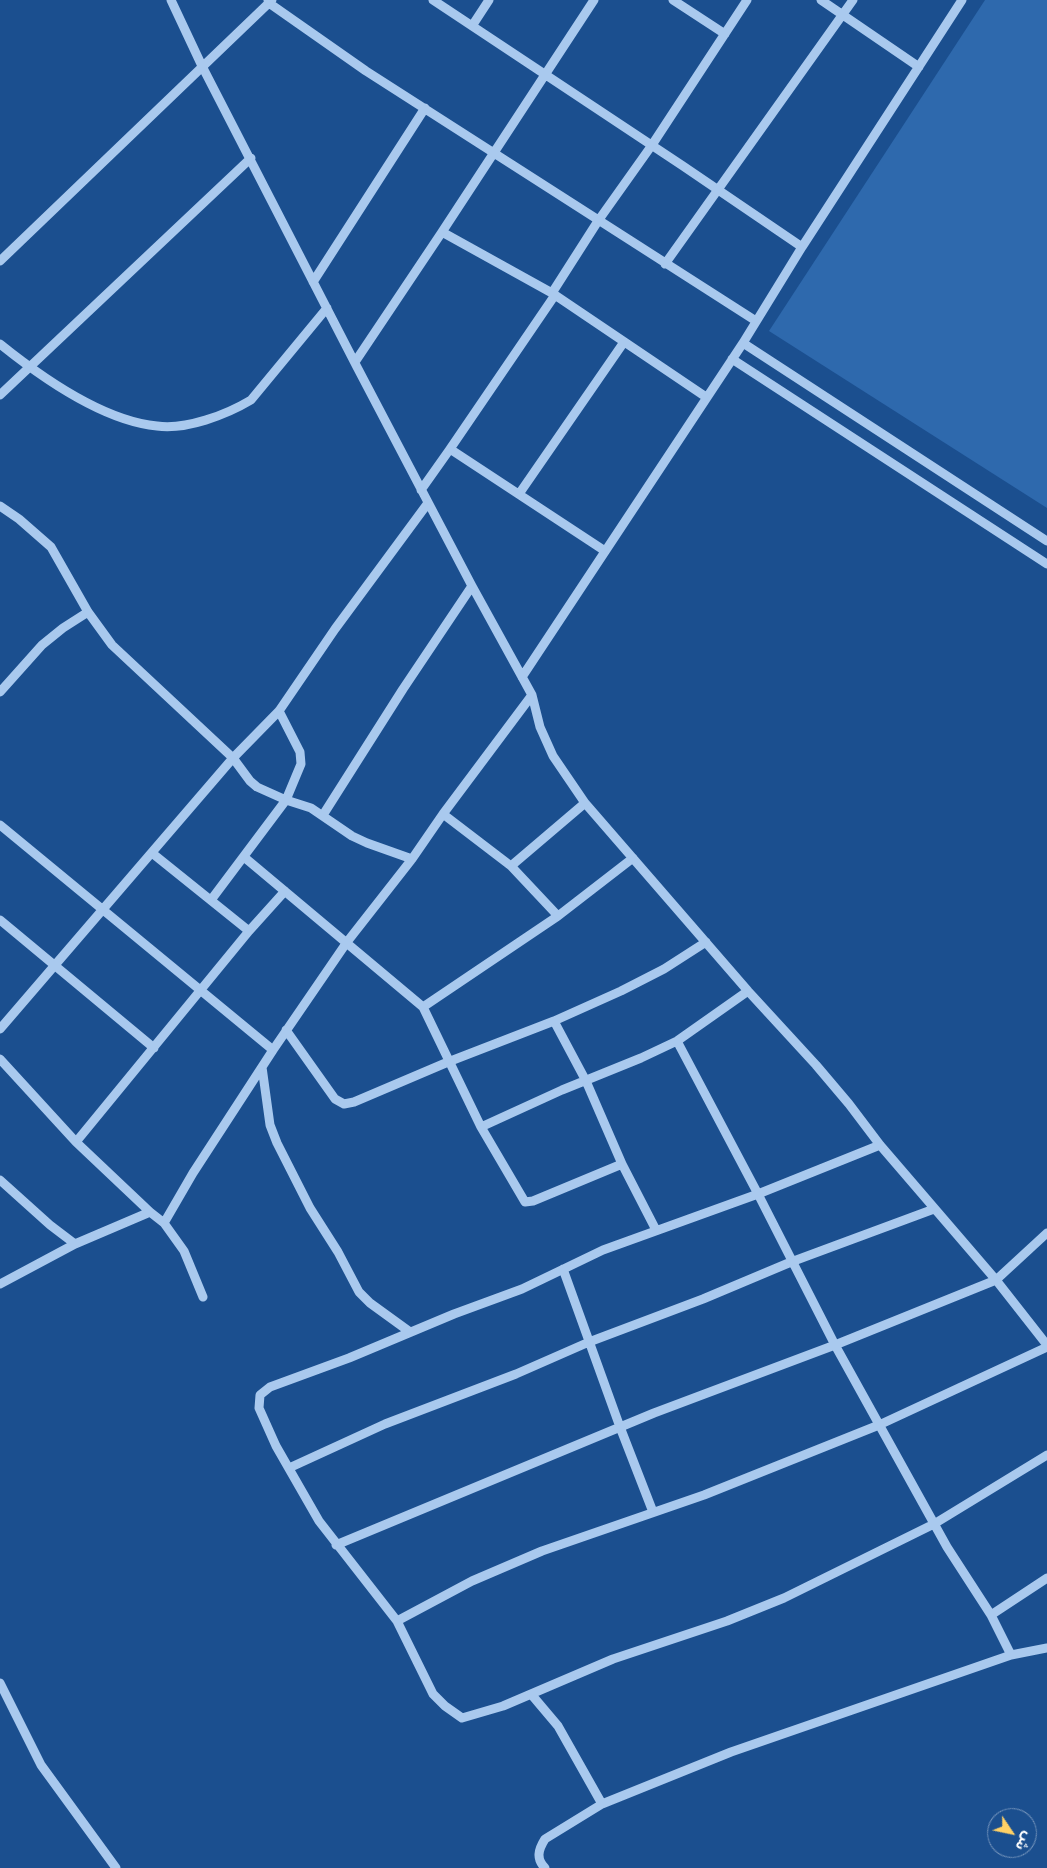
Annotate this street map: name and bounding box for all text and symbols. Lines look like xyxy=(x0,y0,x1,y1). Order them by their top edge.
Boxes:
north arrow xyxy=(987,1808,1037,1858)
text: ش xyxy=(1012,1828,1036,1854)

